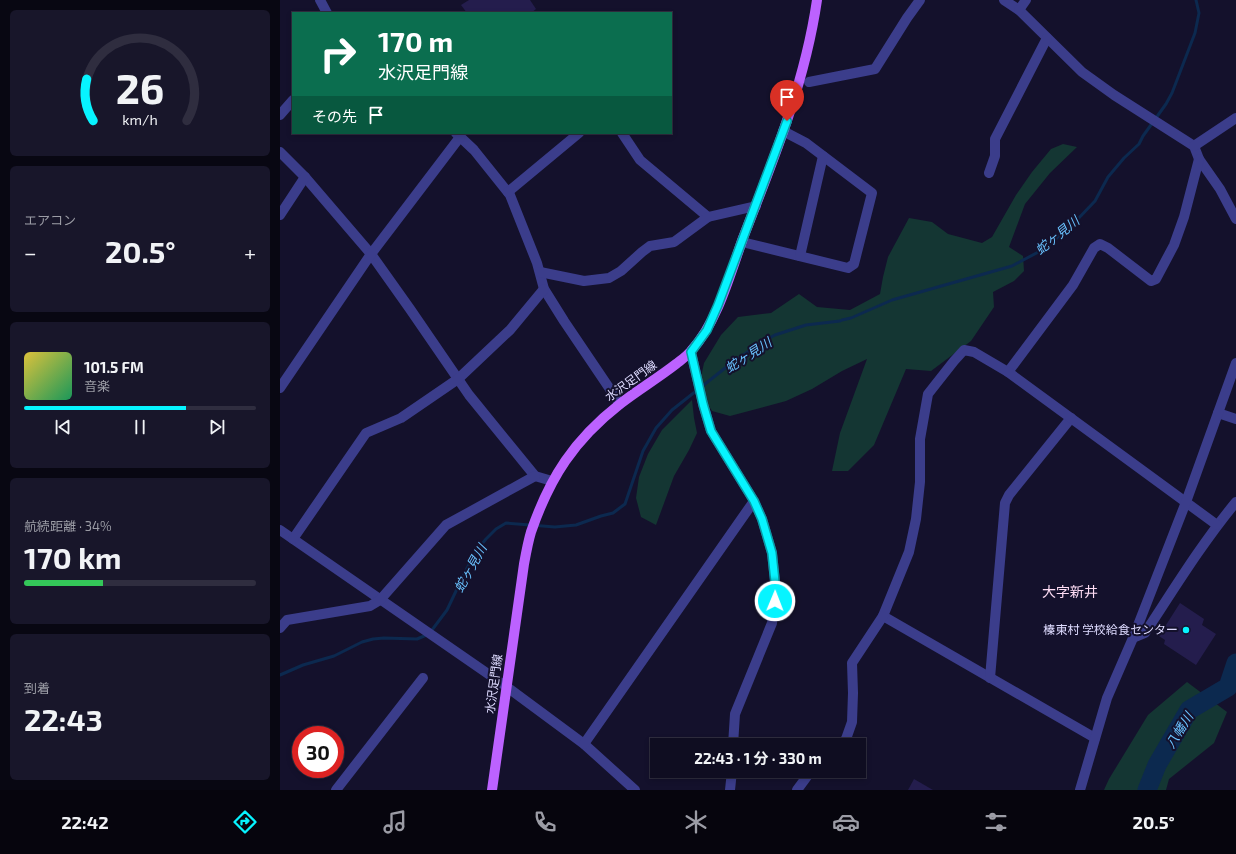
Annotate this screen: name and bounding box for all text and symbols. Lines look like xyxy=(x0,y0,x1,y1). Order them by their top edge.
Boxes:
text: 170 m xyxy=(378,24,453,58)
icon: right xyxy=(312,28,364,80)
text: 水沢足門線 xyxy=(378,61,468,83)
text: 26 xyxy=(116,62,164,112)
pin xyxy=(770,80,804,121)
icon: arrive xyxy=(776,86,798,108)
icon: arrive xyxy=(365,104,387,126)
text: その先 xyxy=(312,107,357,125)
text: km/h xyxy=(122,111,158,128)
water label: 蛇ヶ見川 xyxy=(1032,211,1084,258)
text: エアコン xyxy=(24,212,76,228)
text: 20.5° xyxy=(105,233,176,269)
text: − xyxy=(24,239,37,265)
text: + xyxy=(244,239,256,265)
water label: 蛇ヶ見川 xyxy=(722,333,776,376)
street label: 水沢足門線 xyxy=(602,357,659,403)
text: 101.5 FM xyxy=(84,358,144,376)
text: 音楽 xyxy=(84,378,110,394)
icon: previous xyxy=(52,416,74,438)
icon: pause xyxy=(129,416,151,438)
icon: next xyxy=(206,416,228,438)
text: 航続距離 · 34% xyxy=(24,518,112,534)
text: 170 km xyxy=(24,539,121,575)
water label: 蛇ヶ見川 xyxy=(450,540,491,595)
position arrow xyxy=(754,580,796,622)
district label: 大字新井 xyxy=(1042,583,1098,600)
place label: 榛東村 学校給食センター xyxy=(1043,622,1178,636)
marker: 榛東村 学校給食センター xyxy=(1181,625,1191,635)
street label: 水沢足門線 xyxy=(482,653,504,715)
text: 到着 xyxy=(24,680,50,696)
text: 22:43 xyxy=(24,701,103,737)
water label: 八幡川 xyxy=(1162,708,1197,751)
speed limit sign: 30 xyxy=(292,726,344,778)
text: 22:43 · 1 分 · 330 m xyxy=(694,749,822,767)
icon: directions xyxy=(231,808,259,836)
icon: music xyxy=(381,808,409,836)
icon: phone xyxy=(531,808,559,836)
icon: climate xyxy=(682,808,710,836)
icon: car xyxy=(832,808,860,836)
icon: filters xyxy=(982,808,1010,836)
text: 22:42 xyxy=(61,811,109,833)
text: 20.5° xyxy=(1132,811,1175,833)

